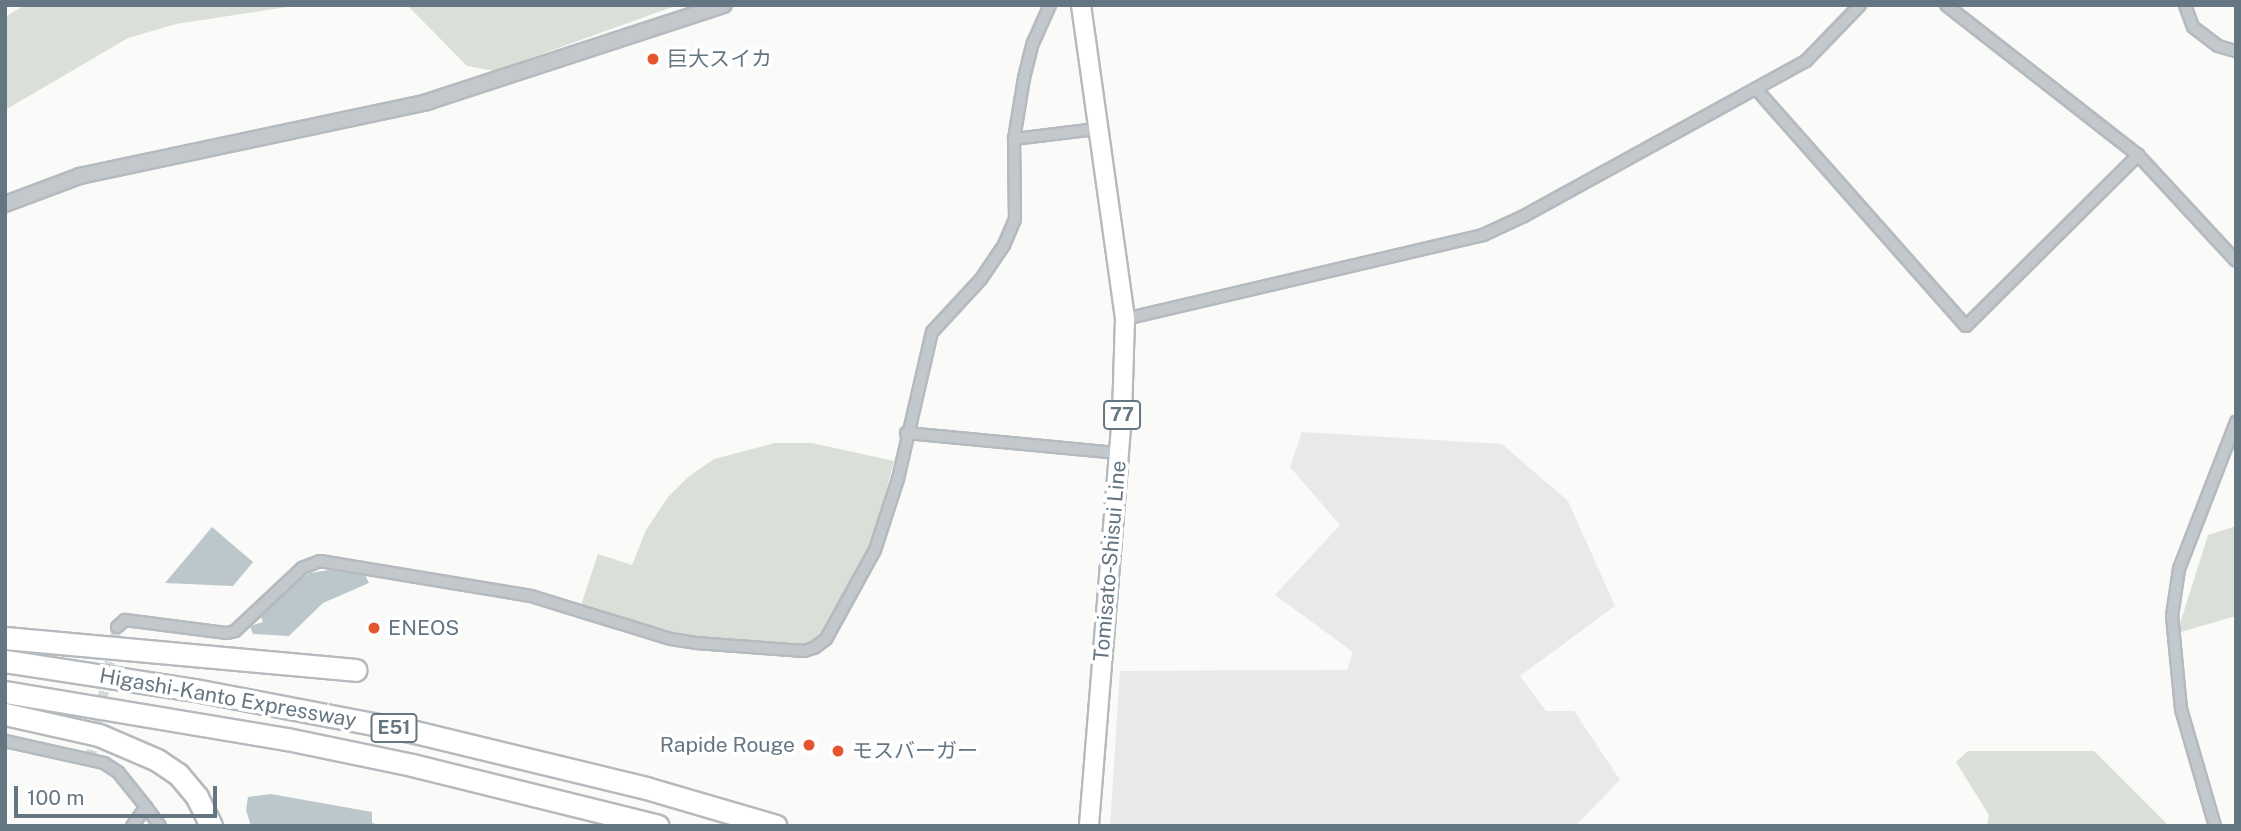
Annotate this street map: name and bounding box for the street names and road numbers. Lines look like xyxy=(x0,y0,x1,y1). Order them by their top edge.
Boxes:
road number: 77 xyxy=(1103,400,1141,430)
street label: Tomisato-Shisui Line xyxy=(1089,459,1131,663)
street label: Higashi-Kanto Expressway xyxy=(98,663,358,733)
road number: E51 xyxy=(370,712,418,744)

